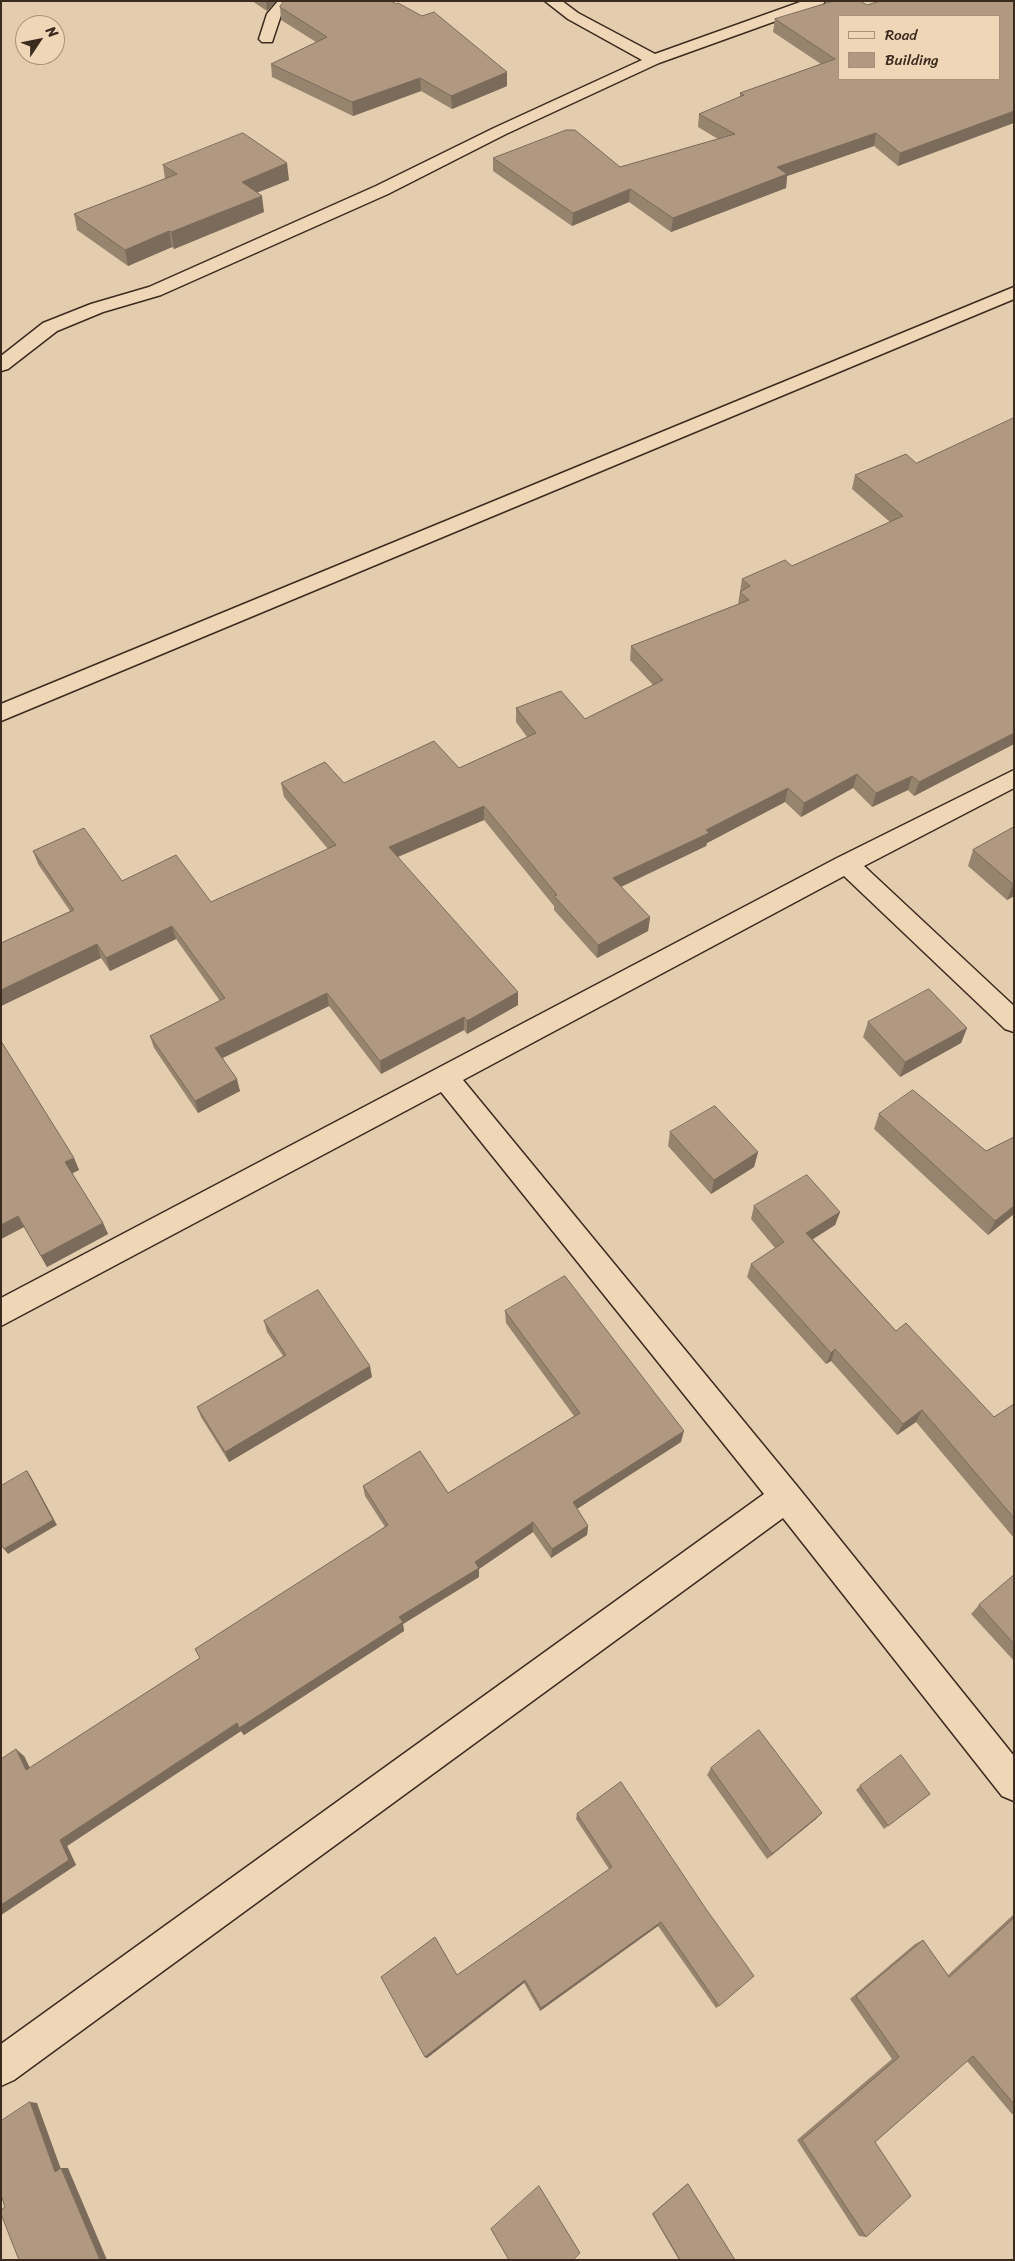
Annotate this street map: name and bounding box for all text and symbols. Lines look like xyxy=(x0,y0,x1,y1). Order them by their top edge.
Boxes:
north arrow xyxy=(15,15,65,65)
legend xyxy=(838,15,1000,80)
text: N xyxy=(39,21,65,43)
text: Road xyxy=(885,22,917,48)
text: Building xyxy=(885,47,939,73)

